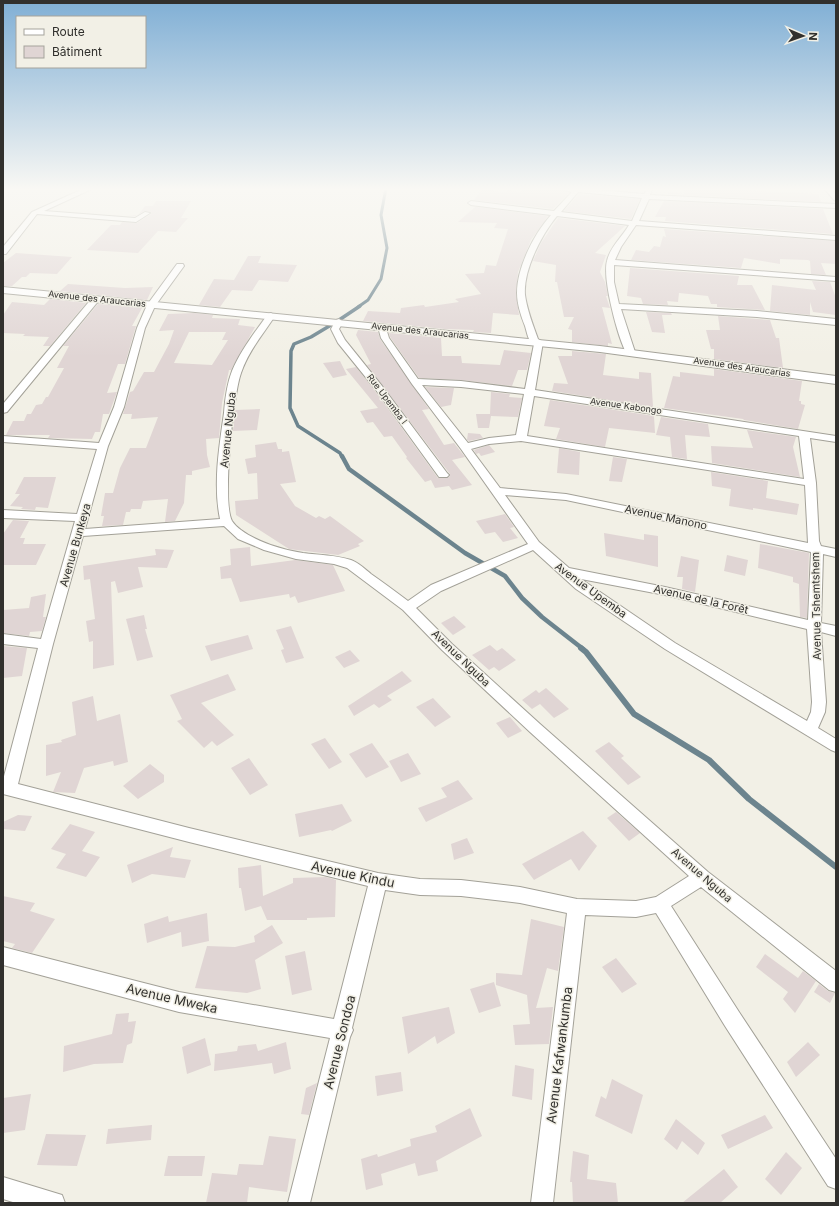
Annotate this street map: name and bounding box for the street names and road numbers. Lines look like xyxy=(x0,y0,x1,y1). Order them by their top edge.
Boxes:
street label: Avenue des Araucarias xyxy=(48,288,147,309)
street label: Avenue des Araucarias xyxy=(371,320,470,341)
street label: Avenue des Araucarias xyxy=(693,354,792,379)
street label: Rue Upemba I xyxy=(365,371,410,426)
street label: Avenue Nguba xyxy=(217,391,239,469)
street label: Avenue Kabongo xyxy=(589,395,663,416)
street label: Avenue Manono xyxy=(623,501,709,533)
street label: Avenue Bunkeya xyxy=(56,502,94,588)
street label: Avenue Tshemtshem xyxy=(808,552,824,660)
street label: Avenue Upemba xyxy=(552,559,630,621)
street label: Avenue de la Forêt xyxy=(652,581,750,617)
street label: Avenue Nguba xyxy=(429,626,493,690)
street label: Avenue Nguba xyxy=(669,845,735,905)
street label: Avenue Kindu xyxy=(310,857,396,891)
street label: Avenue Mweka xyxy=(125,980,219,1016)
street label: Avenue Kafwankumba xyxy=(543,986,575,1124)
street label: Avenue Sondoa xyxy=(320,993,358,1091)

